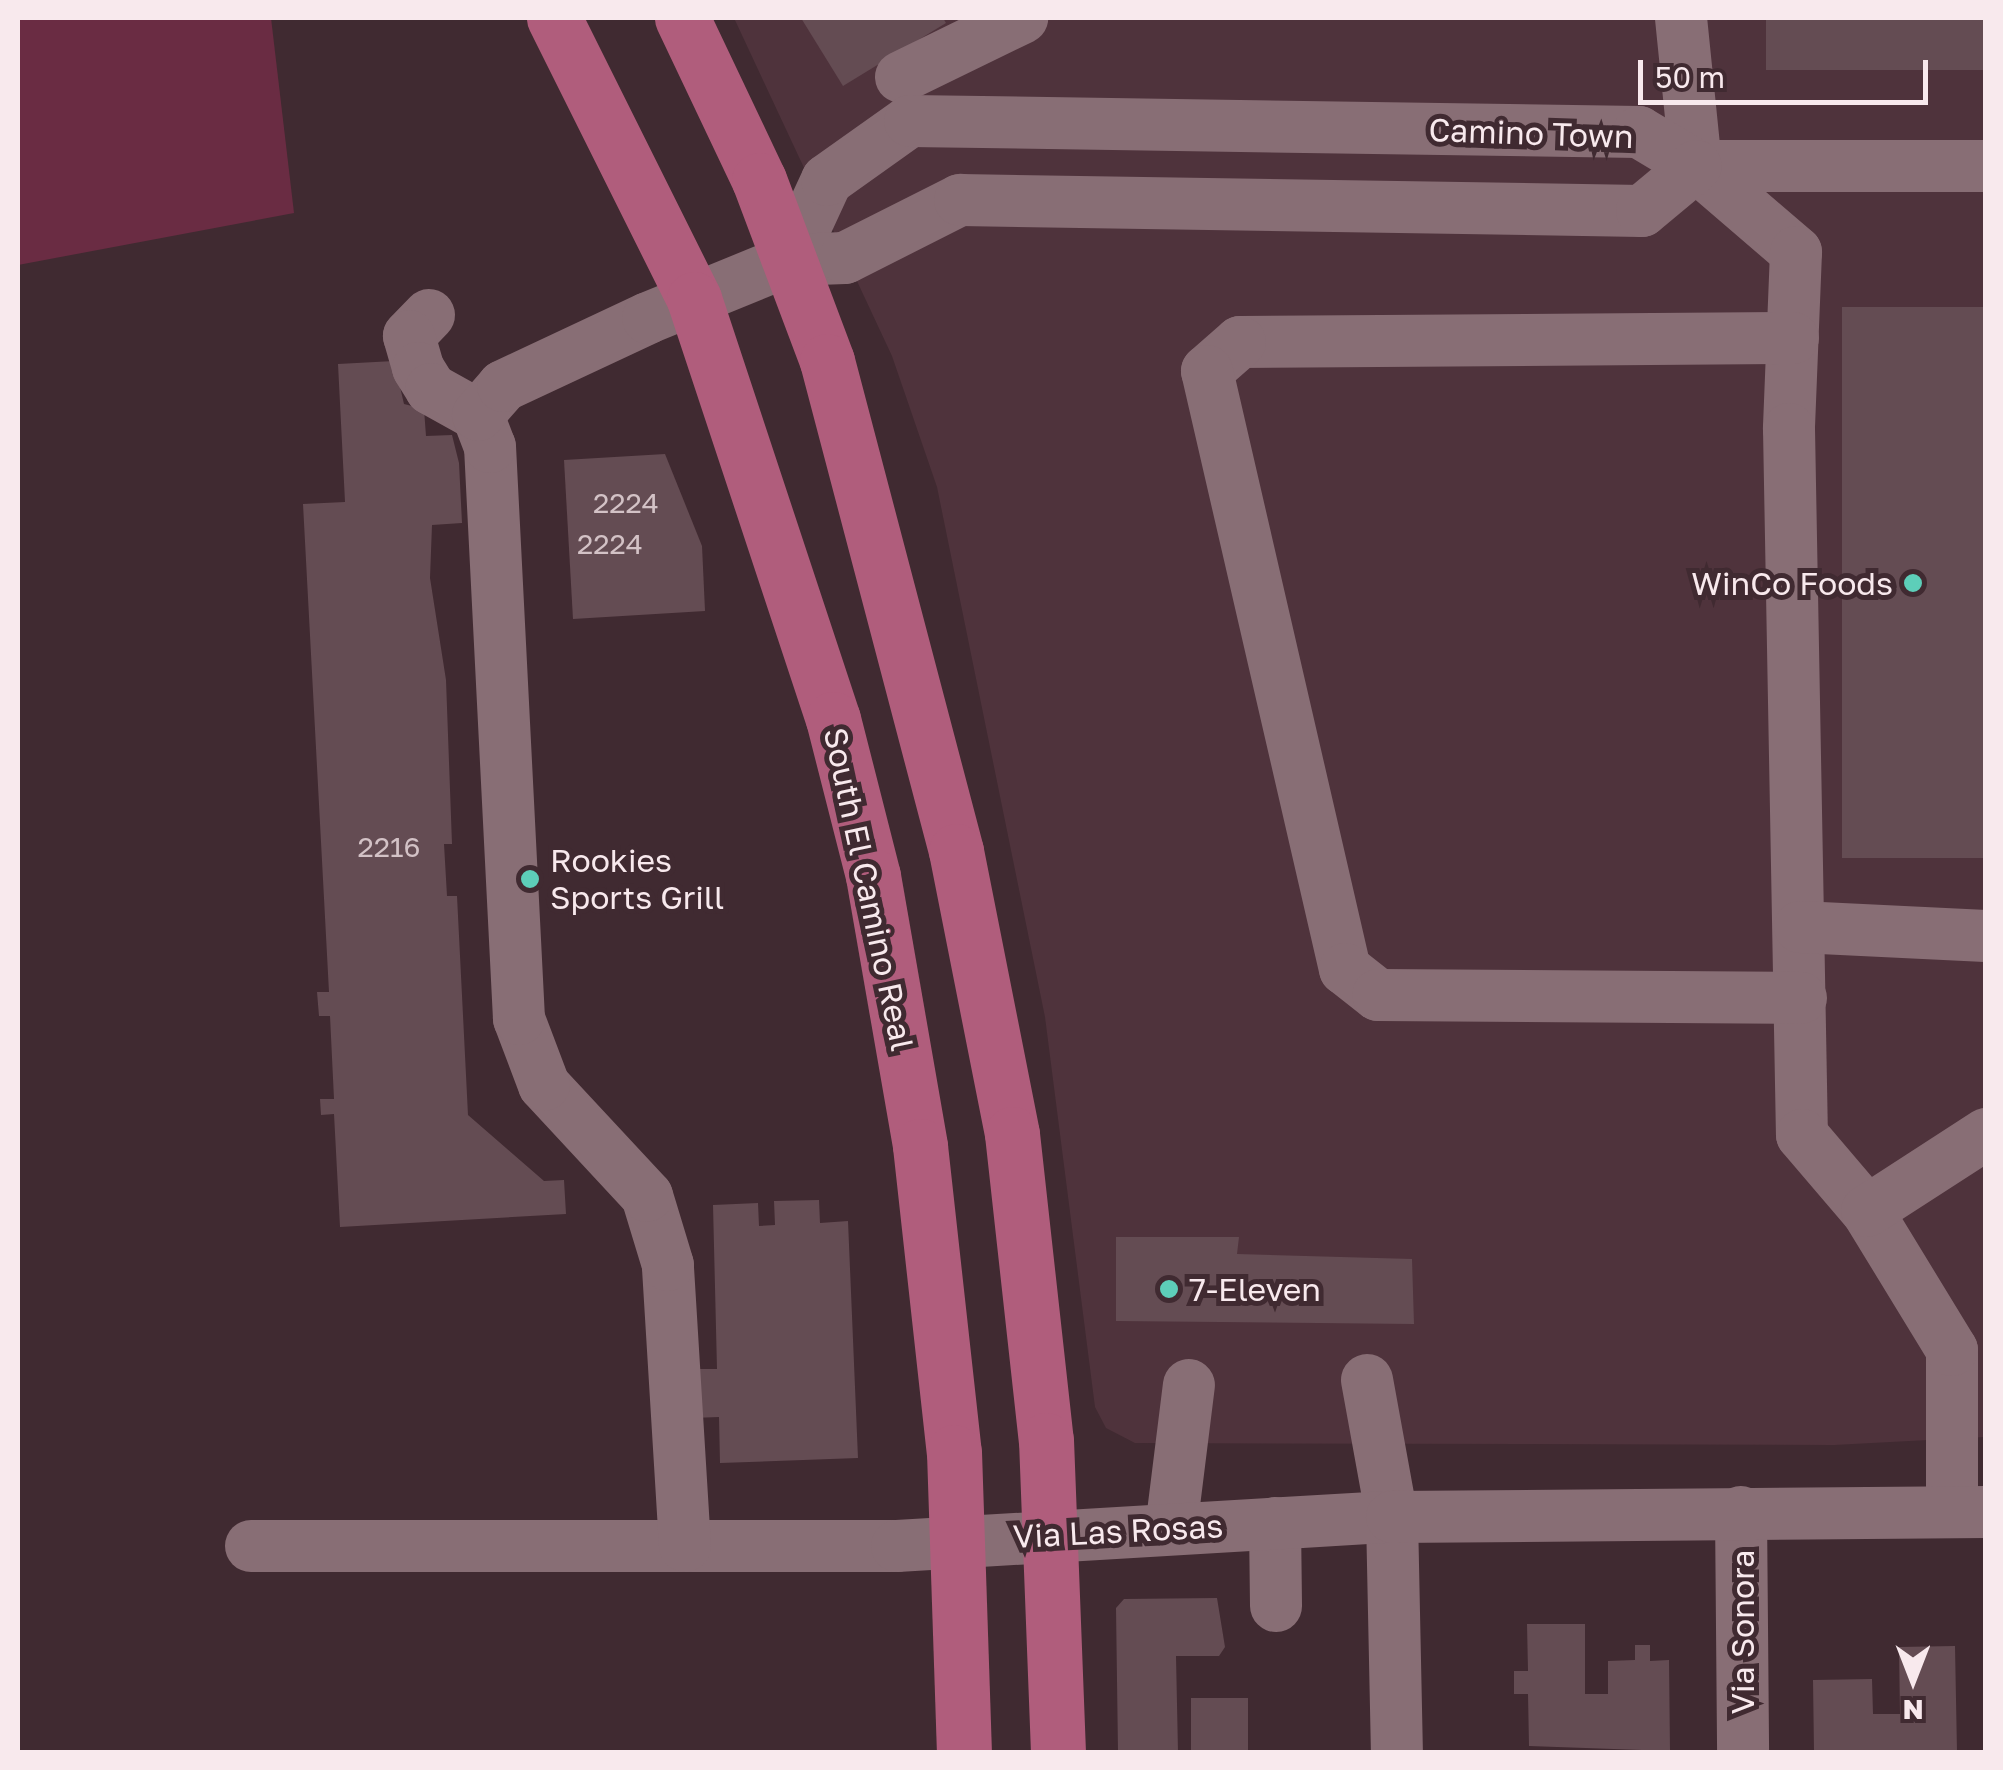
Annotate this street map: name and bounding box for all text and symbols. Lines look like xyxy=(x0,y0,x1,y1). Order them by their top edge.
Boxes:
scale bar xyxy=(1643,40,1933,102)
text: 50 m xyxy=(1655,59,1725,95)
street label: Camino Town xyxy=(1428,110,1634,156)
house number: 2224 xyxy=(593,486,659,520)
house number: 2224 xyxy=(577,527,643,561)
place label: WinCo Foods xyxy=(1691,564,1893,602)
marker: WinCo Foods xyxy=(1902,572,1924,594)
street label: South El Camino Real xyxy=(816,724,922,1054)
house number: 2216 xyxy=(358,830,420,864)
place label: Rookies Sports Grill xyxy=(550,842,724,917)
marker: Rookies Sports Grill xyxy=(519,868,541,890)
place label: 7-Eleven xyxy=(1189,1270,1321,1308)
marker: 7-Eleven xyxy=(1158,1278,1180,1300)
street label: Via Las Rosas xyxy=(1012,1506,1224,1556)
street label: Via Sonora xyxy=(1723,1550,1761,1714)
north arrow xyxy=(1863,1630,1963,1730)
text: N xyxy=(1902,1694,1924,1727)

